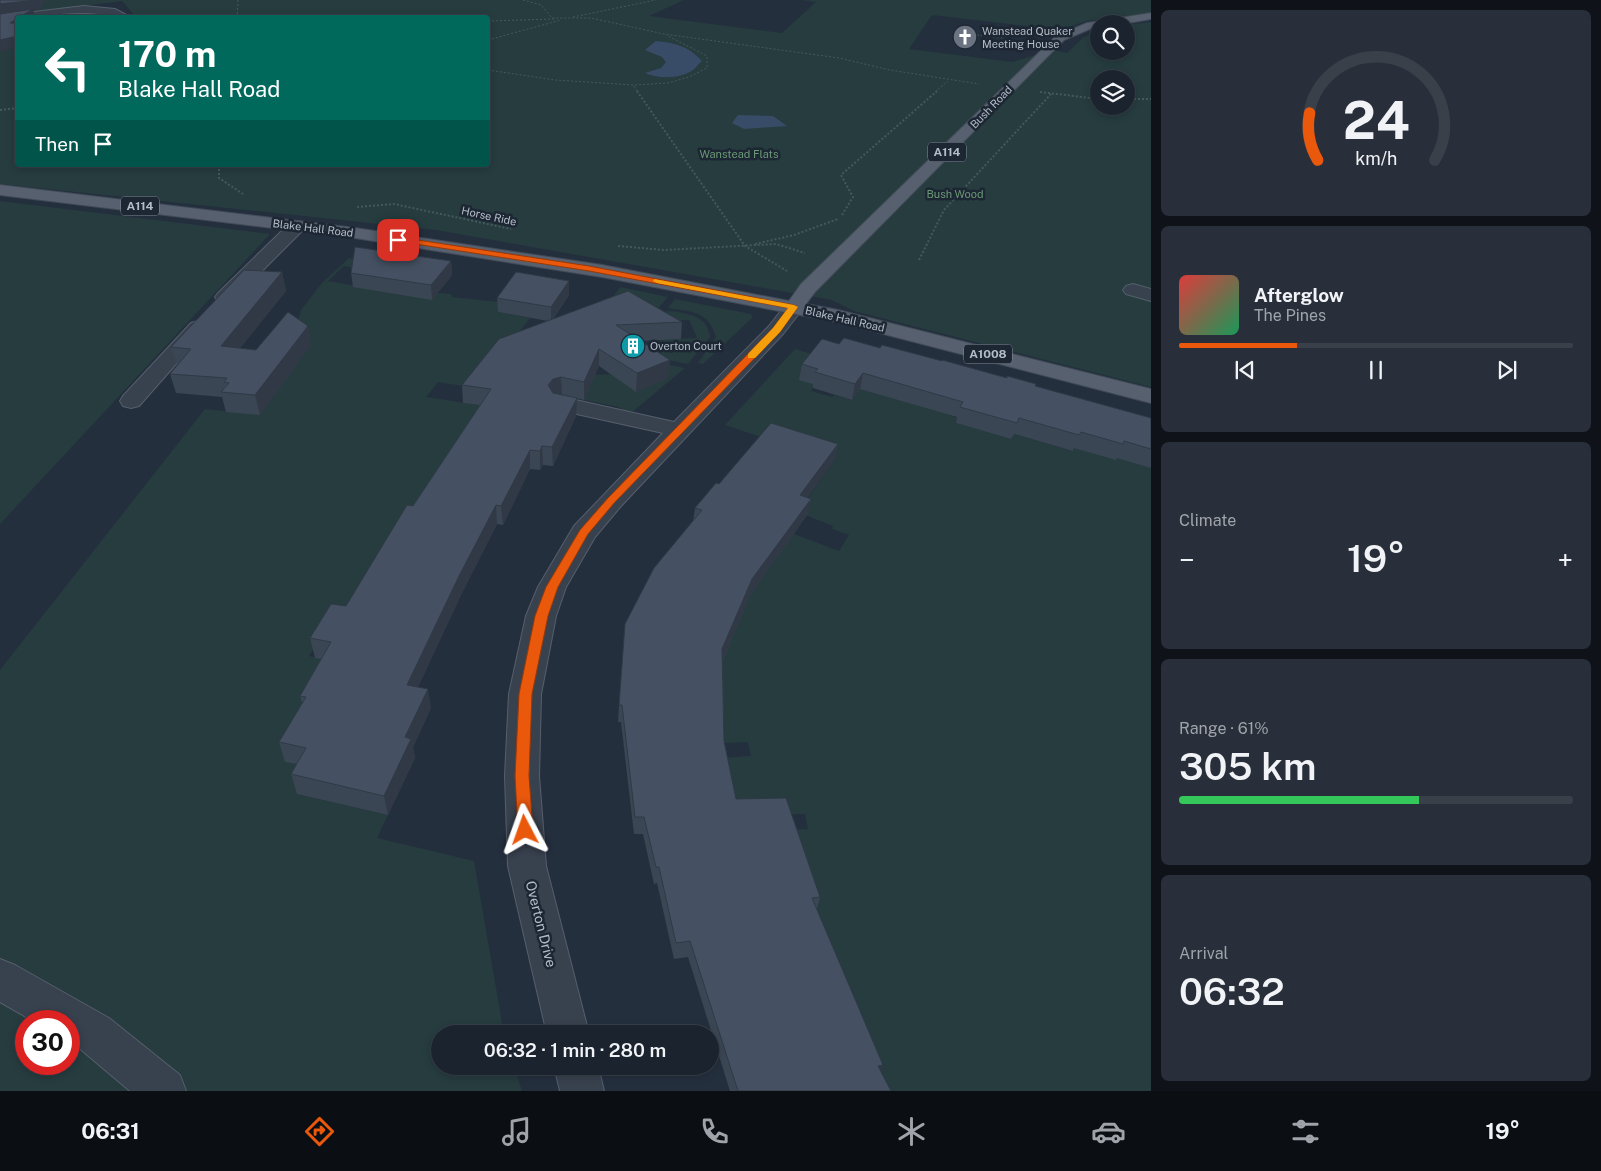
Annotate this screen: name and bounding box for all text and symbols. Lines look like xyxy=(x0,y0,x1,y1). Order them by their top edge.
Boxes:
map controls xyxy=(1090,15,1135,115)
button: search xyxy=(1090,15,1135,60)
church icon: Wanstead Quaker Meeting House xyxy=(952,24,978,50)
place label: Wanstead Quaker Meeting House xyxy=(982,25,1073,50)
text: 170 m xyxy=(118,34,216,75)
icon: left xyxy=(35,35,100,100)
button: layers xyxy=(1090,70,1135,115)
text: Blake Hall Road xyxy=(118,76,280,102)
street label: Bush Road xyxy=(968,83,1014,131)
text: 24 xyxy=(1342,90,1410,151)
icon: arrive xyxy=(89,130,117,158)
text: Then xyxy=(35,133,79,155)
road number: A114 xyxy=(928,142,966,162)
park label: Wanstead Flats xyxy=(700,148,779,160)
text: km/h xyxy=(1355,148,1397,169)
park label: Bush Wood xyxy=(926,188,984,200)
road number: A114 xyxy=(121,197,159,216)
street label: Horse Ride xyxy=(460,204,518,228)
street label: Blake Hall Road xyxy=(272,217,354,239)
pin xyxy=(377,219,419,261)
icon: arrive xyxy=(384,226,412,254)
text: Afterglow xyxy=(1254,284,1344,306)
street label: Blake Hall Road xyxy=(804,304,886,334)
text: The Pines xyxy=(1254,306,1326,325)
building icon: Overton Court xyxy=(620,333,646,359)
place label: Overton Court xyxy=(650,340,722,352)
road number: A1008 xyxy=(964,344,1012,364)
icon: previous xyxy=(1231,356,1259,384)
icon: pause xyxy=(1362,356,1390,384)
icon: next xyxy=(1493,356,1521,384)
text: Climate xyxy=(1179,511,1236,530)
text: 19° xyxy=(1347,536,1405,581)
text: − xyxy=(1179,543,1195,576)
text: + xyxy=(1557,543,1573,576)
text: Range · 61% xyxy=(1179,719,1269,738)
text: 305 km xyxy=(1179,744,1317,789)
position arrow xyxy=(498,803,550,855)
street label: Overton Drive xyxy=(523,879,559,969)
text: Arrival xyxy=(1179,944,1228,963)
text: 06:32 xyxy=(1179,969,1285,1014)
speed limit sign: 30 xyxy=(15,1010,80,1075)
text: 06:32 · 1 min · 280 m xyxy=(484,1039,666,1061)
icon: directions xyxy=(302,1114,337,1149)
icon: music xyxy=(499,1114,534,1149)
icon: phone xyxy=(697,1114,732,1149)
icon: climate xyxy=(894,1114,929,1149)
icon: car xyxy=(1091,1114,1126,1149)
icon: filters xyxy=(1288,1114,1323,1149)
text: 06:31 xyxy=(81,1118,140,1144)
text: 19° xyxy=(1486,1118,1520,1144)

